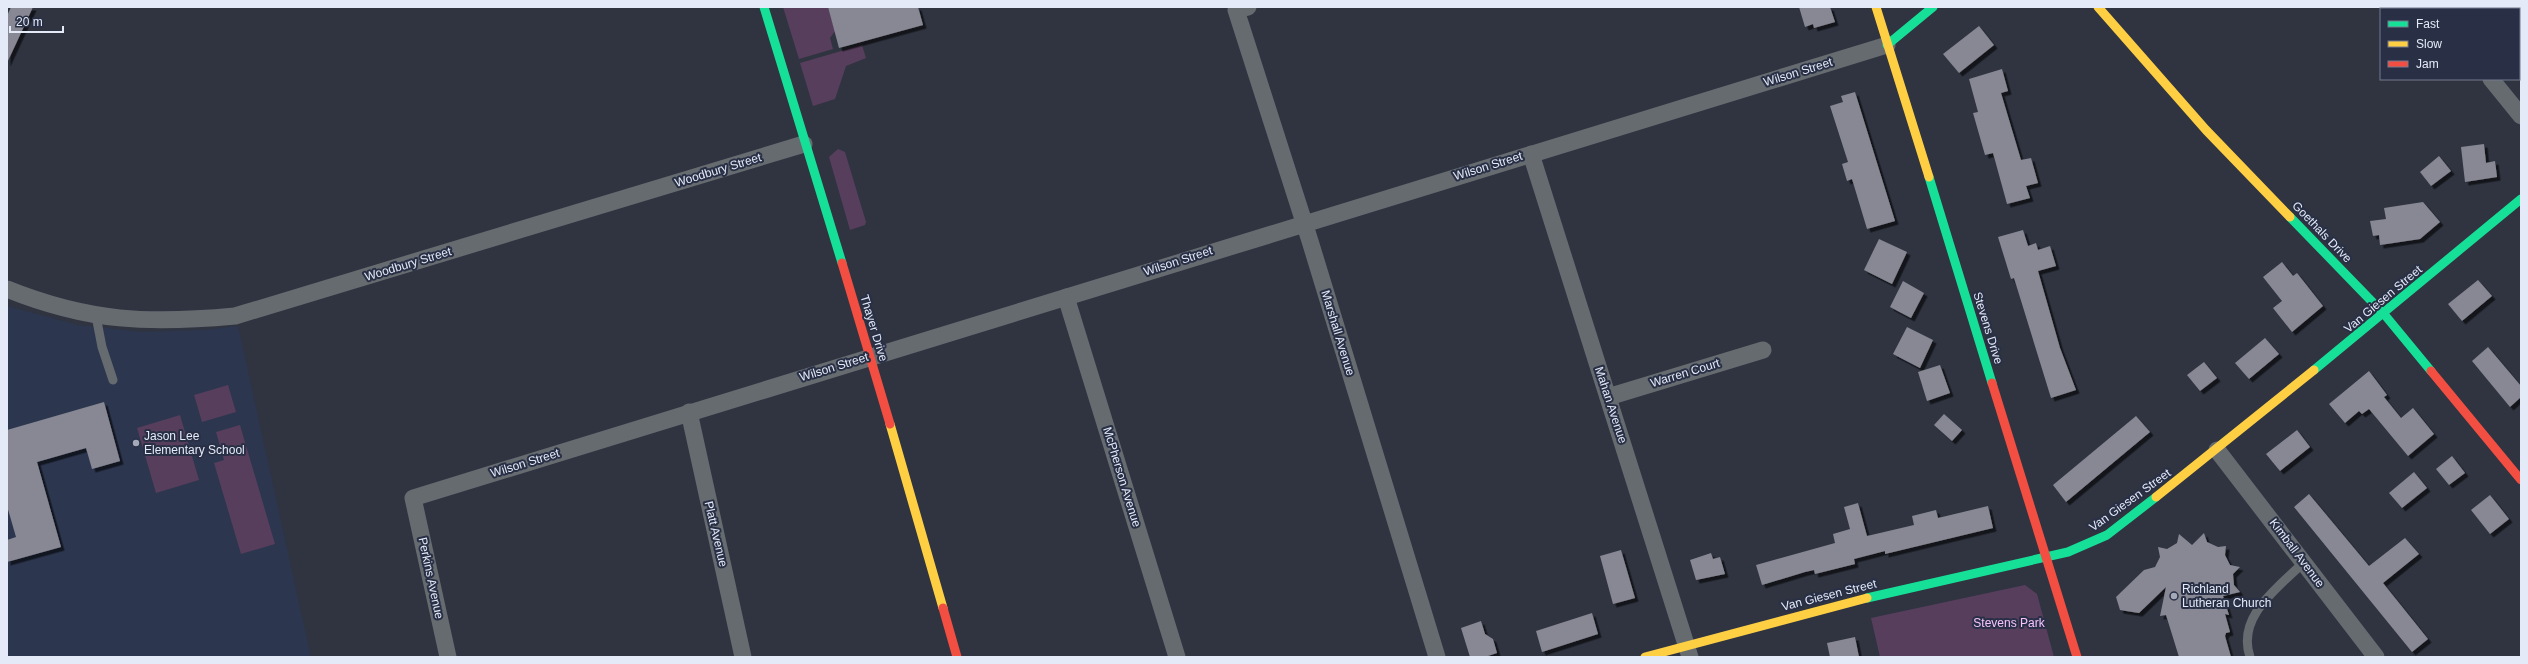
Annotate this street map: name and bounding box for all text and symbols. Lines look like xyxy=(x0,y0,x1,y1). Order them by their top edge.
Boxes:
scale bar xyxy=(10,8,63,34)
legend xyxy=(2380,8,2520,80)
text: 20 m xyxy=(16,15,43,29)
text: Fast xyxy=(2416,17,2440,31)
text: Slow xyxy=(2416,37,2442,51)
street label: Wilson Street xyxy=(1762,55,1835,89)
text: Jam xyxy=(2416,57,2439,71)
street label: Wilson Street xyxy=(1452,149,1525,183)
street label: Woodbury Street xyxy=(673,150,764,190)
street label: Goethals Drive xyxy=(2289,199,2355,266)
street label: Wilson Street xyxy=(1142,243,1215,279)
street label: Woodbury Street xyxy=(363,244,454,284)
street label: Van Giesen Street xyxy=(2341,262,2425,336)
street label: Marshall Avenue xyxy=(1318,289,1358,378)
street label: Stevens Drive xyxy=(1970,290,2006,366)
street label: Thayer Drive xyxy=(857,293,891,363)
street label: Wilson Street xyxy=(798,350,871,384)
street label: Warren Court xyxy=(1649,356,1722,390)
street label: Mahan Avenue xyxy=(1592,365,1630,445)
street label: McPherson Avenue xyxy=(1100,425,1144,529)
place label: Jason Lee Elementary School xyxy=(144,429,245,457)
marker: Jason Lee Elementary School xyxy=(131,438,141,448)
street label: Wilson Street xyxy=(489,446,562,480)
street label: Van Giesen Street xyxy=(2087,465,2174,534)
street label: Platt Avenue xyxy=(702,500,730,569)
street label: Kimball Avenue xyxy=(2267,516,2328,590)
street label: Perkins Avenue xyxy=(416,536,447,620)
street label: Van Giesen Street xyxy=(1780,576,1878,614)
place label: Richland Lutheran Church xyxy=(2182,582,2271,610)
marker: Richland Lutheran Church xyxy=(2169,591,2179,601)
park label: Stevens Park xyxy=(1973,616,2046,630)

